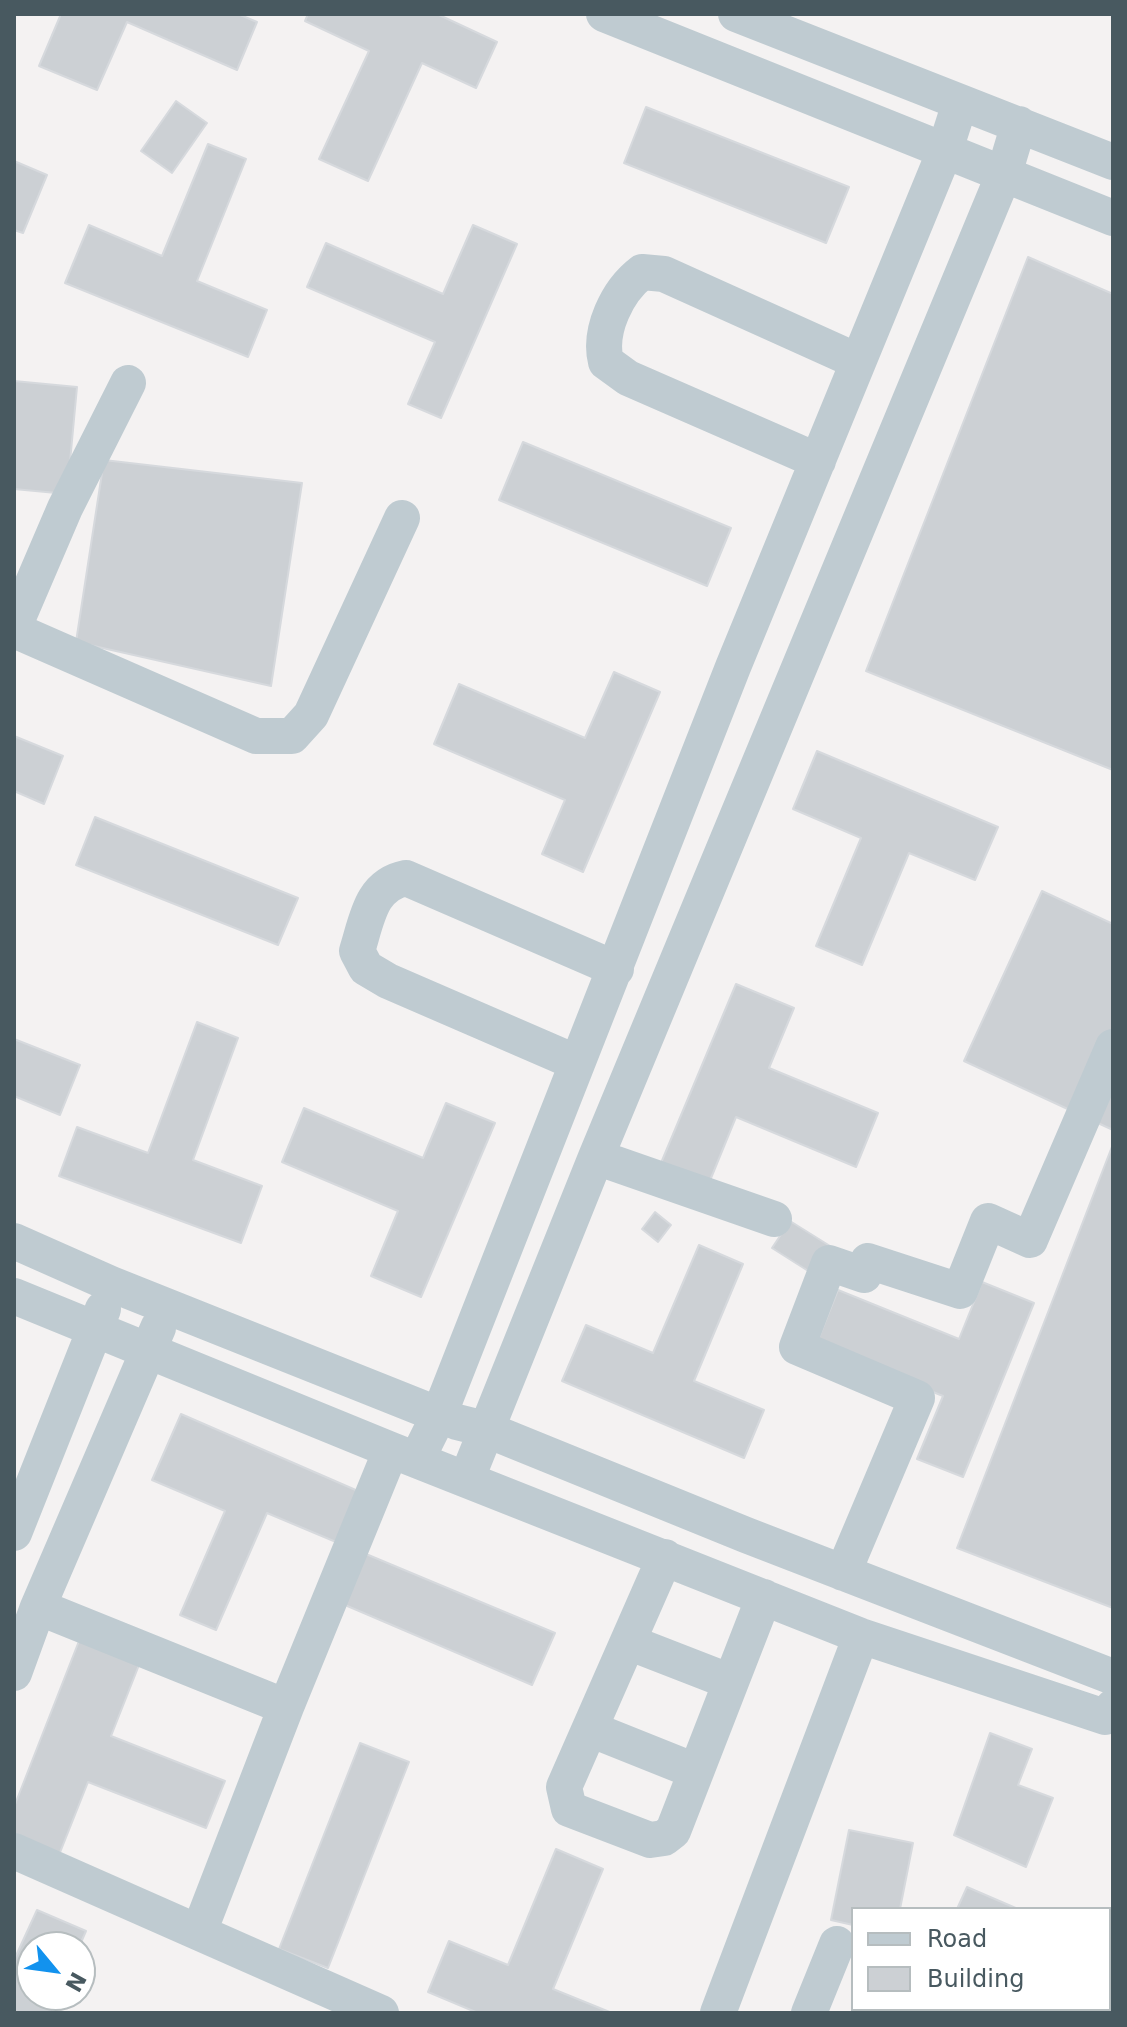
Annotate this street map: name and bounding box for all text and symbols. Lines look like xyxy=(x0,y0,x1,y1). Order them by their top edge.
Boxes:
legend xyxy=(851,1907,1111,2011)
text: Road xyxy=(927,1925,987,1953)
north arrow xyxy=(16,1931,96,2011)
text: Building xyxy=(927,1965,1024,1993)
text: N xyxy=(60,1968,91,1996)

